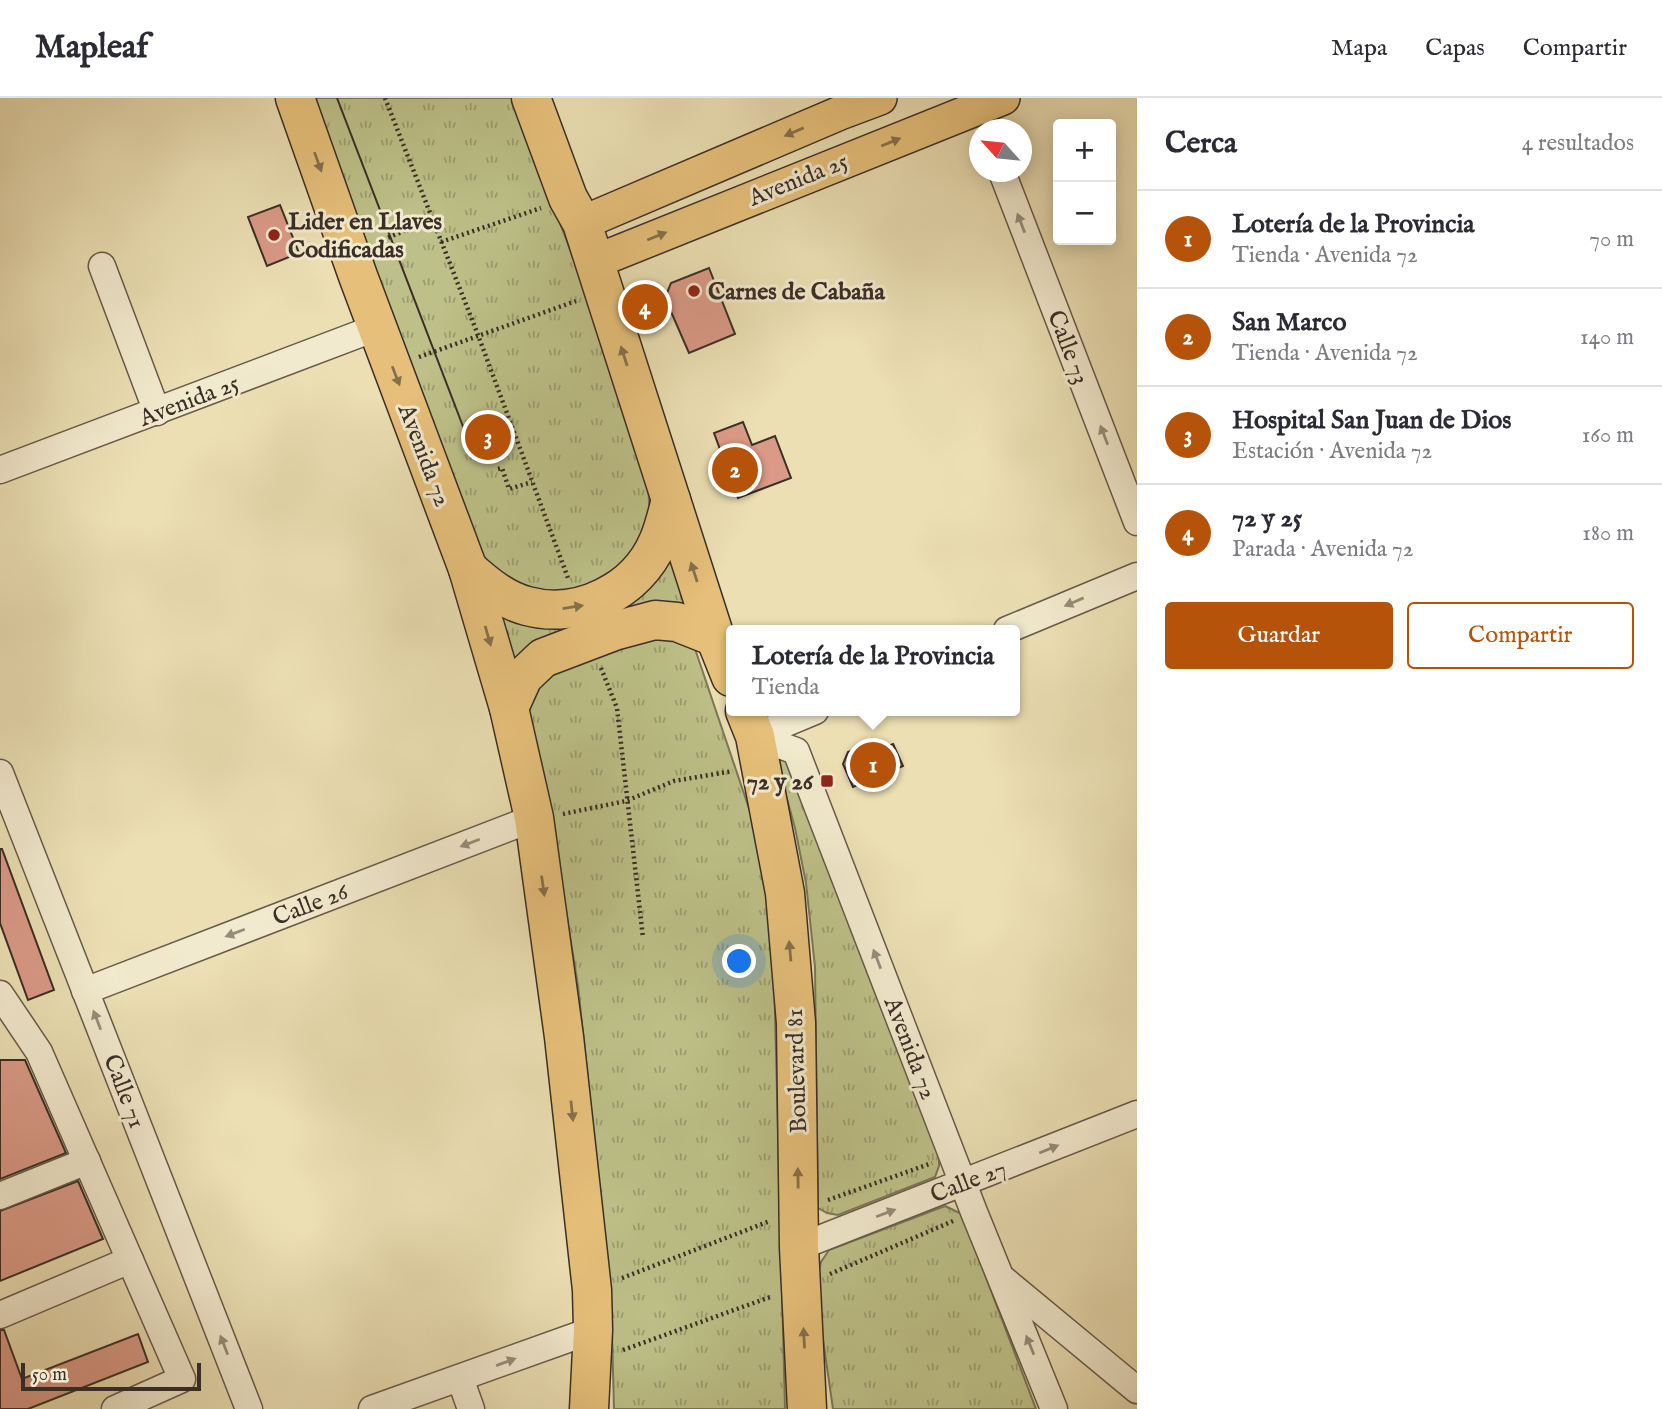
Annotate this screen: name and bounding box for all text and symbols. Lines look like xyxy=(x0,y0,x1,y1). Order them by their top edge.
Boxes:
text: Mapleaf xyxy=(35,27,148,69)
text: Mapa xyxy=(1331,33,1387,64)
text: Capas xyxy=(1425,33,1485,64)
text: Compartir xyxy=(1523,33,1627,64)
north arrow xyxy=(969,119,1032,182)
map controls xyxy=(1053,119,1116,245)
button: + xyxy=(1053,119,1116,182)
text: Cerca xyxy=(1165,125,1237,163)
one-way arrow xyxy=(783,127,804,138)
text: 4 resultados xyxy=(1522,129,1634,158)
one-way arrow xyxy=(880,137,901,148)
street label: Avenida 25 xyxy=(743,146,853,215)
one-way arrow xyxy=(313,152,324,173)
button: − xyxy=(1053,182,1116,245)
place label: Lider en Llaves Codificadas xyxy=(288,207,443,266)
text: Lotería de la Provincia xyxy=(1232,208,1475,241)
one-way arrow xyxy=(1016,212,1027,233)
text: 1 xyxy=(1184,225,1192,254)
text: 70 m xyxy=(1589,225,1634,254)
marker: Lider en Llaves Codificadas xyxy=(266,227,282,243)
one-way arrow xyxy=(646,230,667,241)
text: Tienda · Avenida 72 xyxy=(1232,241,1418,270)
place label: Carnes de Cabaña xyxy=(708,277,885,308)
pin: 4 xyxy=(622,281,668,333)
marker: Carnes de Cabaña xyxy=(686,283,702,299)
street label: Calle 73 xyxy=(1039,306,1096,389)
text: San Marco xyxy=(1232,306,1347,339)
text: 2 xyxy=(1183,323,1193,352)
text: 140 m xyxy=(1580,323,1634,352)
text: Tienda · Avenida 72 xyxy=(1232,339,1418,368)
one-way arrow xyxy=(618,345,629,366)
one-way arrow xyxy=(390,365,401,386)
street label: Avenida 25 xyxy=(134,368,244,435)
street label: Avenida 72 xyxy=(390,399,457,511)
text: Hospital San Juan de Dios xyxy=(1232,404,1511,437)
pin: 3 xyxy=(465,411,511,463)
text: 3 xyxy=(1184,421,1192,450)
text: 160 m xyxy=(1582,421,1634,450)
one-way arrow xyxy=(1098,424,1109,445)
text: Estación · Avenida 72 xyxy=(1232,437,1432,466)
pin: 2 xyxy=(712,444,758,496)
text: 72 y 25 xyxy=(1232,502,1302,535)
text: 4 xyxy=(1182,519,1194,548)
text: 180 m xyxy=(1582,519,1634,548)
text: Parada · Avenida 72 xyxy=(1232,535,1414,564)
one-way arrow xyxy=(688,561,699,582)
one-way arrow xyxy=(1064,596,1084,608)
one-way arrow xyxy=(562,601,584,612)
button: Guardar xyxy=(1165,602,1393,669)
button: Compartir xyxy=(1407,602,1634,669)
popup xyxy=(726,625,1020,716)
one-way arrow xyxy=(483,626,493,647)
text: Lotería de la Provincia xyxy=(752,640,994,673)
text: Tienda xyxy=(752,673,820,702)
pin: 1 xyxy=(850,739,896,791)
place label: 72 y 26 xyxy=(747,767,814,798)
marker: 72 y 26 xyxy=(819,773,835,789)
one-way arrow xyxy=(460,837,481,848)
one-way arrow xyxy=(538,875,549,897)
street label: Calle 26 xyxy=(268,877,353,934)
one-way arrow xyxy=(225,928,246,939)
one-way arrow xyxy=(784,940,795,962)
your location xyxy=(722,944,756,978)
one-way arrow xyxy=(871,949,882,970)
street label: Avenida 72 xyxy=(876,992,943,1104)
street label: Boulevard 81 xyxy=(780,1008,815,1134)
one-way arrow xyxy=(91,1009,102,1030)
street label: Calle 71 xyxy=(95,1050,152,1133)
one-way arrow xyxy=(567,1101,578,1123)
one-way arrow xyxy=(1039,1143,1060,1154)
street label: Calle 27 xyxy=(926,1154,1011,1211)
one-way arrow xyxy=(793,1167,804,1189)
one-way arrow xyxy=(875,1207,896,1218)
one-way arrow xyxy=(798,1327,809,1349)
one-way arrow xyxy=(219,1335,230,1356)
one-way arrow xyxy=(1024,1335,1035,1356)
one-way arrow xyxy=(495,1356,516,1367)
scale bar xyxy=(21,1360,201,1392)
text: 50 m xyxy=(32,1363,67,1387)

